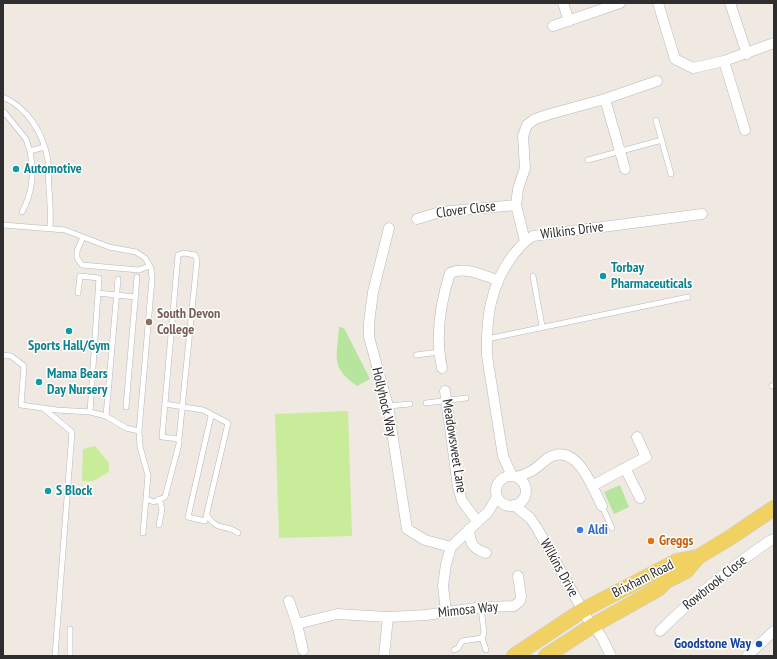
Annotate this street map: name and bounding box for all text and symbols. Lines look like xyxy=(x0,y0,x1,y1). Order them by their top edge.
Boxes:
place label: Automotive xyxy=(24,161,82,177)
marker: Automotive xyxy=(11,164,21,174)
street label: Clover Close xyxy=(435,198,497,222)
street label: Wilkins Drive xyxy=(539,219,605,243)
place label: Torbay Pharmaceuticals xyxy=(611,260,692,292)
marker: Torbay Pharmaceuticals xyxy=(598,271,608,281)
place label: South Devon College xyxy=(157,306,220,338)
marker: South Devon College xyxy=(144,317,154,327)
marker: Sports Hall/Gym xyxy=(64,326,74,336)
place label: Sports Hall/Gym xyxy=(28,338,110,354)
place label: Mama Bears Day Nursery xyxy=(47,366,108,398)
street label: Hollyhock Way xyxy=(368,366,400,438)
marker: Mama Bears Day Nursery xyxy=(34,377,44,387)
street label: Meadowsweet Lane xyxy=(438,398,470,494)
place label: S Block xyxy=(56,483,92,499)
marker: S Block xyxy=(43,486,53,496)
place label: Aldi xyxy=(588,522,608,538)
marker: Aldi xyxy=(575,525,585,535)
place label: Greggs xyxy=(659,533,693,549)
street label: Wilkins Drive xyxy=(536,536,582,600)
marker: Greggs xyxy=(646,536,656,546)
street label: Rowbrook Close xyxy=(680,552,750,614)
street label: Brixham Road xyxy=(609,556,677,602)
street label: Mimosa Way xyxy=(437,598,499,622)
place label: Goodstone Way xyxy=(674,636,751,652)
marker: Goodstone Way xyxy=(754,639,764,649)

